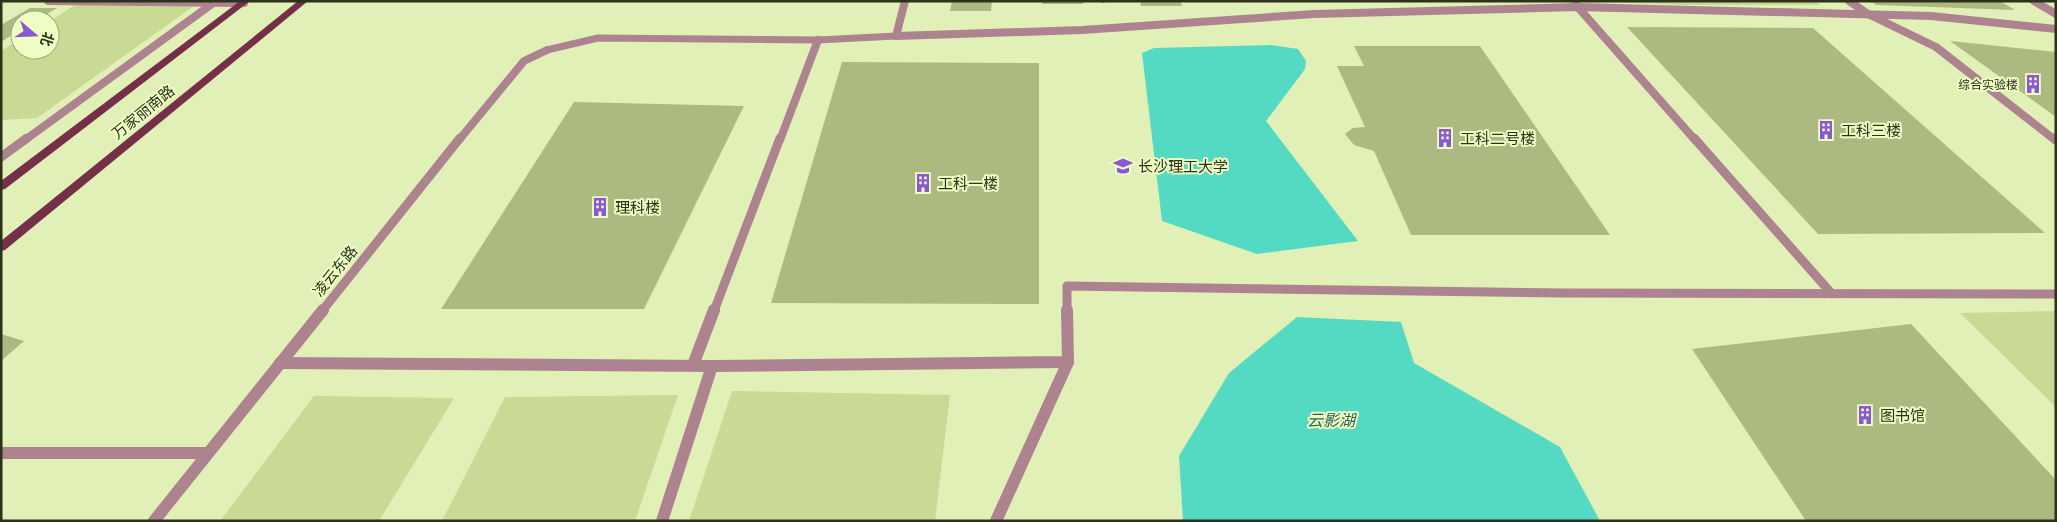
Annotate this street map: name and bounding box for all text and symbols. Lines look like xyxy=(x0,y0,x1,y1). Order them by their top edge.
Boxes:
north arrow xyxy=(10,10,60,60)
text: 北 xyxy=(37,30,59,49)
building icon: 综合实验楼 xyxy=(2022,73,2044,95)
place label: 综合实验楼 xyxy=(1958,76,2018,93)
street label: 万家丽南路 xyxy=(107,80,179,144)
building icon: 工科三楼 xyxy=(1815,119,1837,141)
place label: 工科三楼 xyxy=(1841,120,1901,141)
building icon: 工科二号楼 xyxy=(1434,127,1456,149)
place label: 工科二号楼 xyxy=(1460,128,1535,149)
school or university icon: 长沙理工大学 xyxy=(1112,155,1134,177)
place label: 长沙理工大学 xyxy=(1138,156,1228,177)
building icon: 工科一楼 xyxy=(912,172,934,194)
place label: 工科一楼 xyxy=(938,173,998,194)
building icon: 理科楼 xyxy=(589,196,611,218)
place label: 理科楼 xyxy=(615,197,660,218)
street label: 凌云东路 xyxy=(308,241,362,301)
building icon: 图书馆 xyxy=(1854,404,1876,426)
place label: 图书馆 xyxy=(1880,405,1925,426)
water label: 云影湖 xyxy=(1307,409,1358,431)

